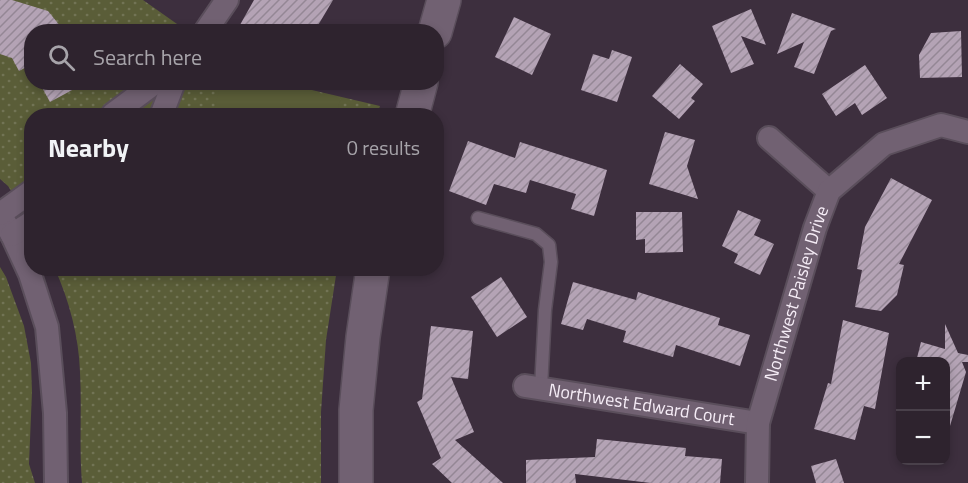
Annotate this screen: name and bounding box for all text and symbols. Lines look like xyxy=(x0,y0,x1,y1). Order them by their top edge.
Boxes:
search box xyxy=(24,24,444,90)
text: Search here xyxy=(93,40,202,74)
icon: search xyxy=(45,41,78,74)
text: Nearby xyxy=(48,128,129,167)
text: 0 results xyxy=(347,132,420,163)
street label: Northwest Paisley Drive xyxy=(757,202,835,385)
map controls xyxy=(896,357,950,465)
button: + xyxy=(896,357,950,411)
street label: Northwest Edward Court xyxy=(547,376,737,432)
button: − xyxy=(896,411,950,465)

